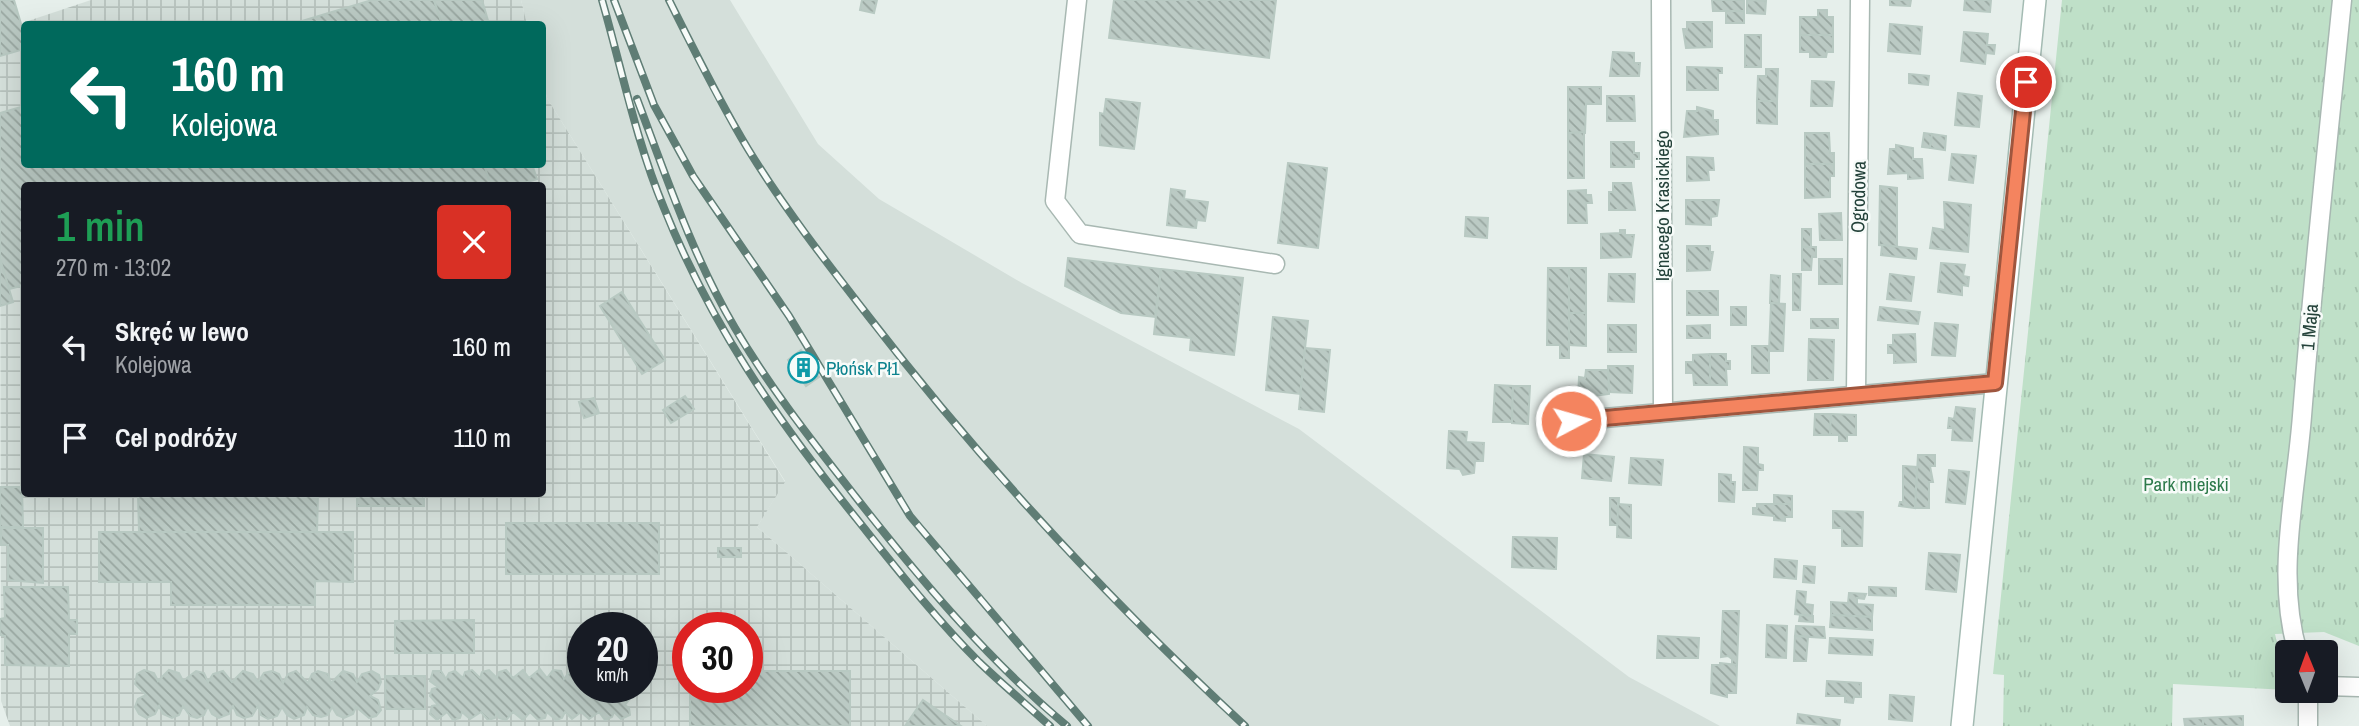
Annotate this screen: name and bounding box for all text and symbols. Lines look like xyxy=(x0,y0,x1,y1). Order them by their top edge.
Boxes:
text: 160 m xyxy=(171,40,285,106)
icon: left xyxy=(56,49,147,140)
pin xyxy=(1996,52,2056,112)
icon: arrive xyxy=(2007,63,2045,101)
text: Kolejowa xyxy=(171,103,277,146)
street label: Ignacego Krasickiego xyxy=(1649,131,1675,281)
street label: Ogrodowa xyxy=(1844,161,1872,233)
text: 1 min xyxy=(56,198,145,254)
button: close xyxy=(437,205,511,279)
text: 270 m · 13:02 xyxy=(56,252,171,283)
street label: 1 Maja xyxy=(2294,302,2324,351)
text: Skręć w lewo xyxy=(115,314,249,349)
icon: left xyxy=(56,328,94,366)
text: 160 m xyxy=(452,329,511,364)
text: Kolejowa xyxy=(115,349,192,380)
building icon: Płońsk Pł1 xyxy=(786,351,820,385)
place label: Płońsk Pł1 xyxy=(826,355,900,381)
position arrow xyxy=(1534,384,1608,458)
icon: arrive xyxy=(56,419,94,457)
text: Cel podróży xyxy=(115,420,237,455)
text: 110 m xyxy=(453,420,511,455)
park label: Park miejski xyxy=(2143,471,2229,497)
speed limit sign: 30 xyxy=(672,612,763,703)
text: 20 xyxy=(597,625,628,672)
north arrow xyxy=(2275,640,2338,704)
map controls xyxy=(2275,640,2338,703)
text: km/h xyxy=(597,662,629,687)

